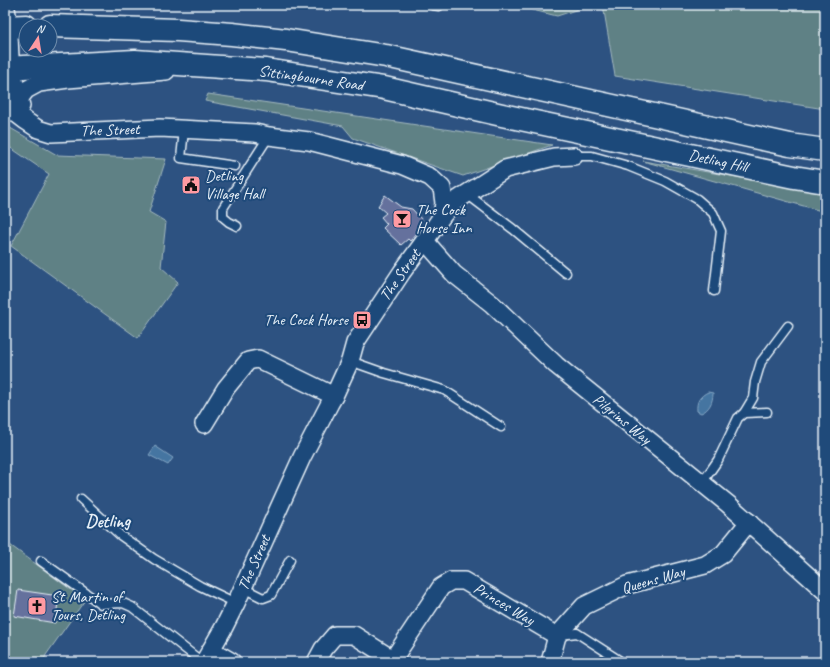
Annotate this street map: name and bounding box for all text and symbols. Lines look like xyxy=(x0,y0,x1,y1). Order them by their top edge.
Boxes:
north arrow xyxy=(18,18,58,58)
text: N xyxy=(35,21,47,36)
street label: Sittingbourne Road xyxy=(257,61,367,96)
street label: The Street xyxy=(80,119,141,141)
street label: Detling Hill xyxy=(687,145,753,178)
place label: Detling Village Hall xyxy=(205,166,267,204)
public building icon: Detling Village Hall xyxy=(180,174,202,196)
place label: The Cock Horse Inn xyxy=(416,200,473,238)
bar icon: The Cock Horse Inn xyxy=(391,208,413,230)
street label: The Street xyxy=(375,244,426,305)
bus stop icon: The Cock Horse xyxy=(351,309,373,331)
place label: The Cock Horse xyxy=(264,310,350,330)
street label: Pilgrims Way xyxy=(589,389,657,450)
district label: Detling xyxy=(86,510,132,532)
street label: The Street xyxy=(233,531,276,594)
street label: Queens Way xyxy=(619,561,688,599)
street label: Princes Way xyxy=(470,578,539,631)
place label: St Martin of Tours, Detling xyxy=(51,587,127,625)
church icon: St Martin of Tours, Detling xyxy=(26,595,48,617)

